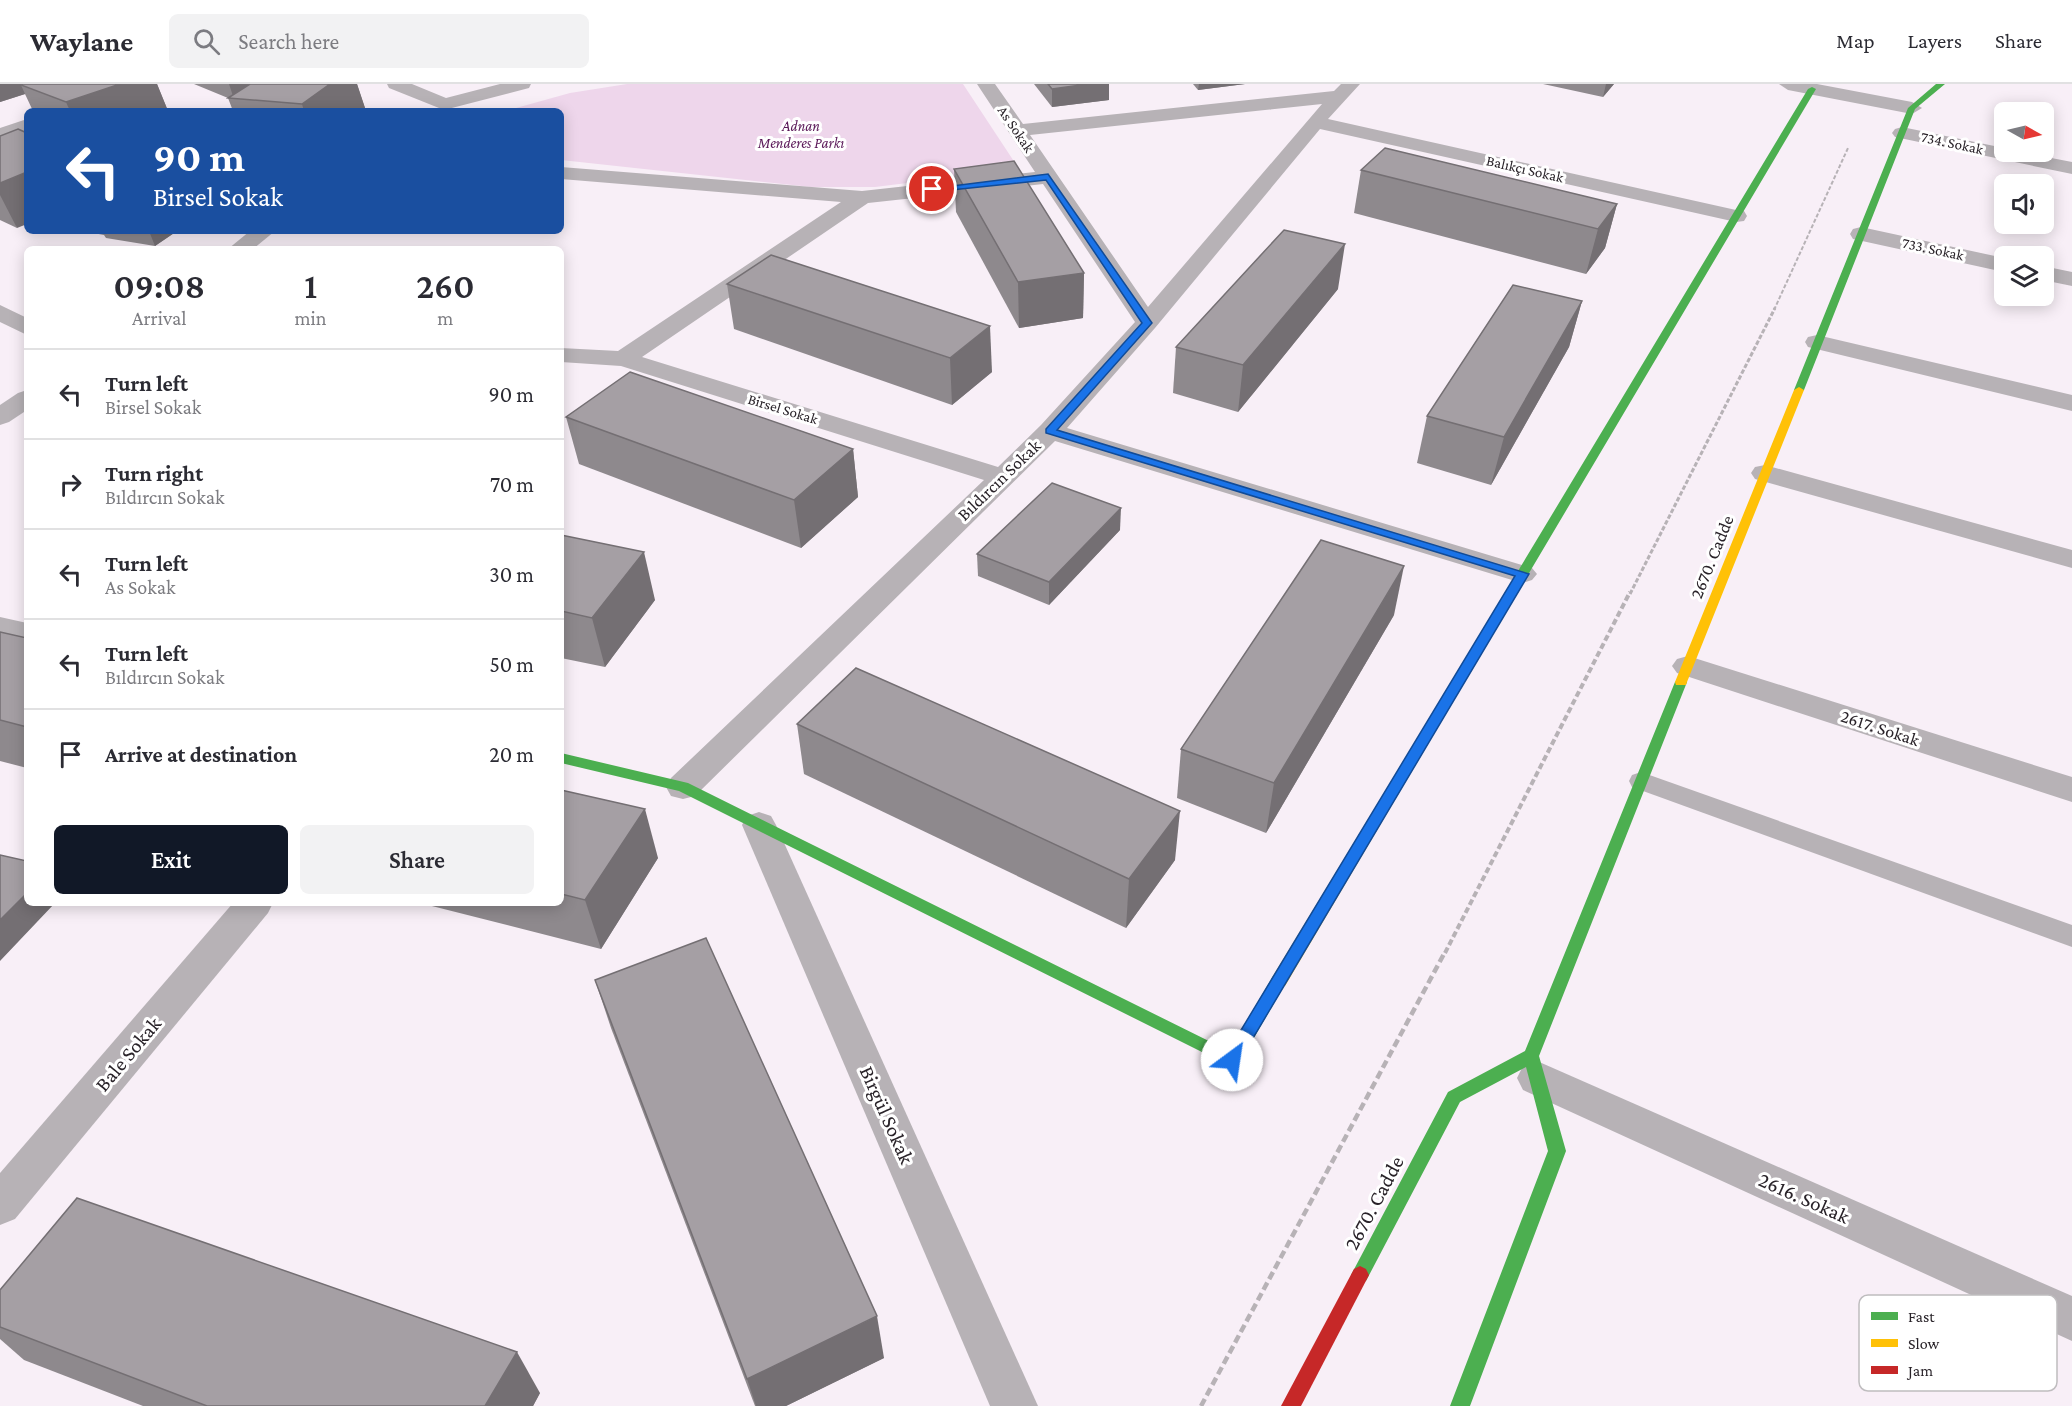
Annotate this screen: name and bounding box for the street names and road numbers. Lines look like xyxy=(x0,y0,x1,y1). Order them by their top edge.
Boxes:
street label: As Sokak xyxy=(995,103,1038,156)
street label: 734. Sokak xyxy=(1919,129,1986,158)
street label: Balıkçı Sokak xyxy=(1485,152,1566,187)
street label: 733. Sokak xyxy=(1901,235,1966,264)
street label: Birsel Sokak xyxy=(746,391,821,427)
street label: Bıldırcın Sokak xyxy=(953,435,1045,525)
street label: 2670. Cadde xyxy=(1686,512,1738,602)
street label: 2617. Sokak xyxy=(1838,706,1922,750)
street label: Bale Sokak xyxy=(90,1012,166,1096)
street label: Birgül Sokak xyxy=(855,1062,919,1168)
street label: 2670. Cadde xyxy=(1339,1152,1409,1254)
street label: 2616. Sokak xyxy=(1755,1167,1853,1229)

